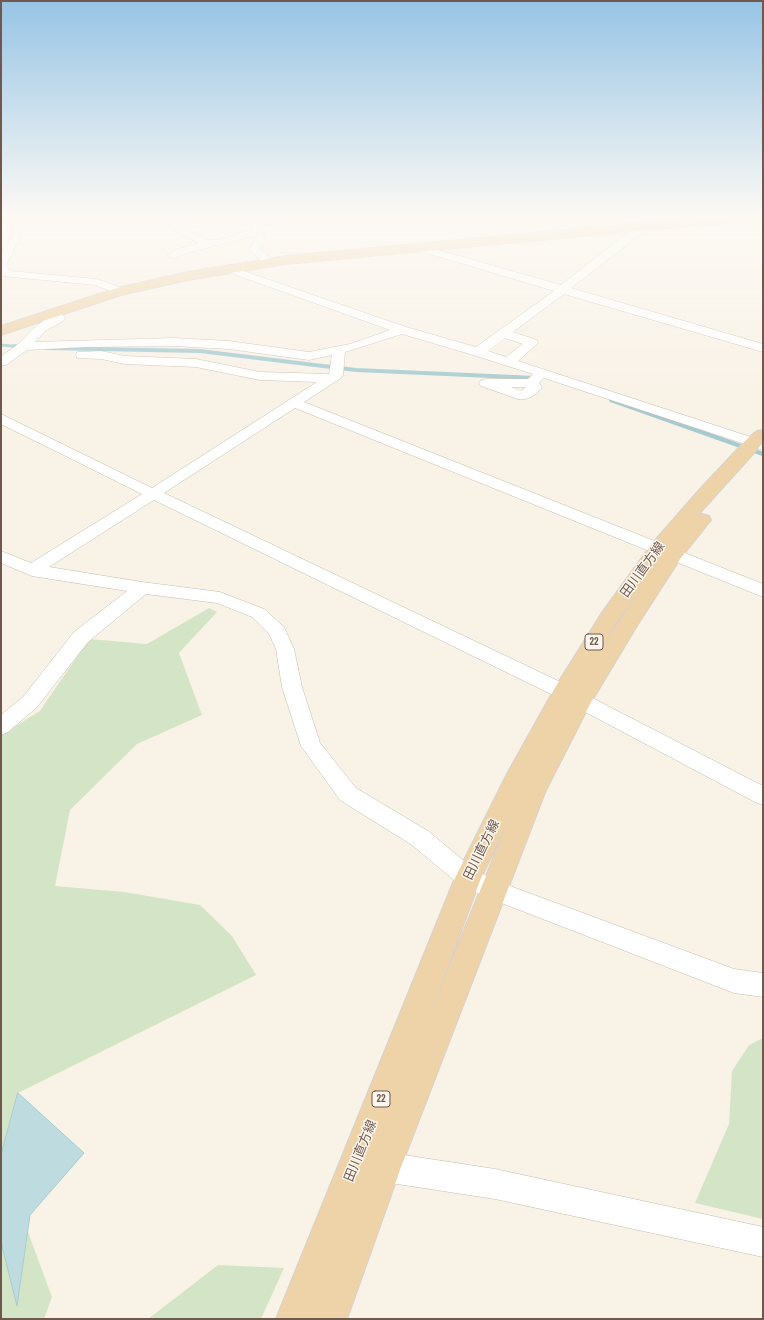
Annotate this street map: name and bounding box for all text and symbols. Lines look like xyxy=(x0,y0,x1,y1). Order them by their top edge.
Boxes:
street label: 田川直方線 xyxy=(618,539,668,601)
road number: 22 xyxy=(585,634,603,650)
street label: 田川直方線 xyxy=(461,817,503,883)
road number: 22 xyxy=(372,1091,390,1107)
street label: 田川直方線 xyxy=(342,1118,380,1184)

